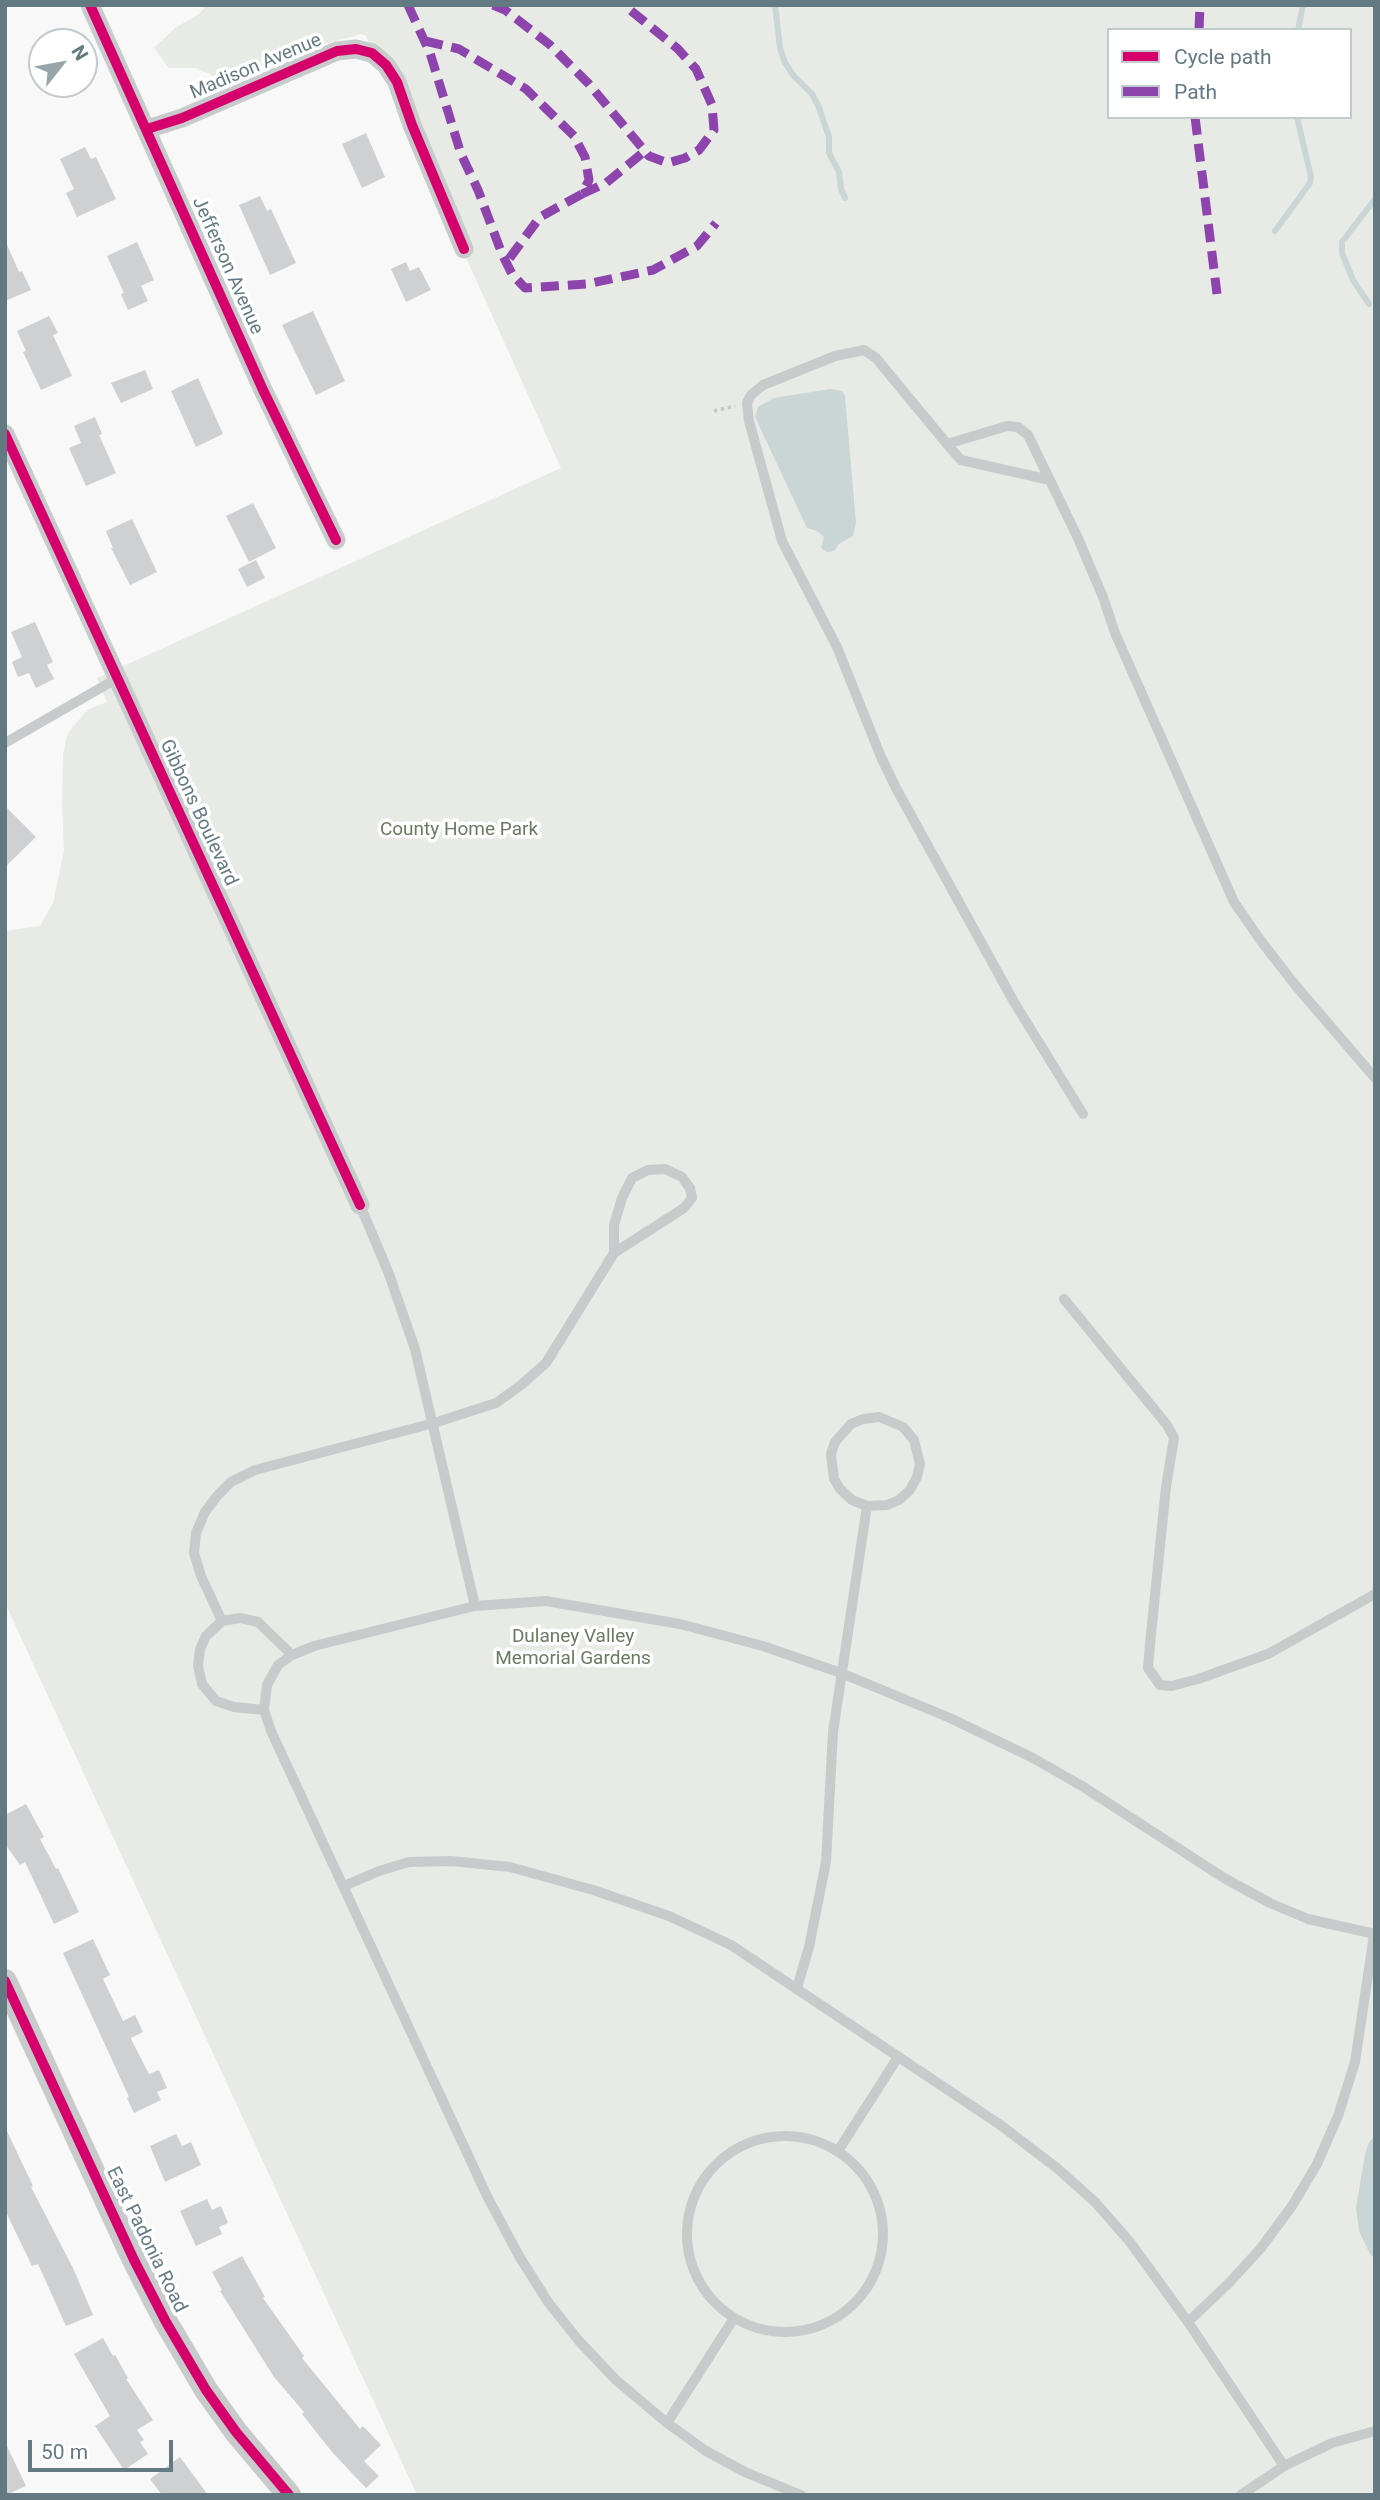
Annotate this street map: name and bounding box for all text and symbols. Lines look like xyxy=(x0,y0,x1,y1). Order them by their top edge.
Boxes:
north arrow xyxy=(28,28,98,98)
legend xyxy=(1107,28,1352,119)
street label: Madison Avenue xyxy=(187,29,325,105)
text: N xyxy=(66,41,93,65)
text: Cycle path xyxy=(1174,45,1272,69)
text: Path xyxy=(1174,80,1217,104)
street label: Jefferson Avenue xyxy=(186,194,268,338)
street label: Gibbons Boulevard xyxy=(154,736,242,890)
park label: County Home Park xyxy=(380,819,538,841)
park label: Dulaney Valley Memorial Gardens xyxy=(495,1626,651,1670)
street label: East Padonia Road xyxy=(101,2163,191,2317)
scale bar xyxy=(32,2426,177,2470)
text: 50 m xyxy=(41,2440,88,2464)

